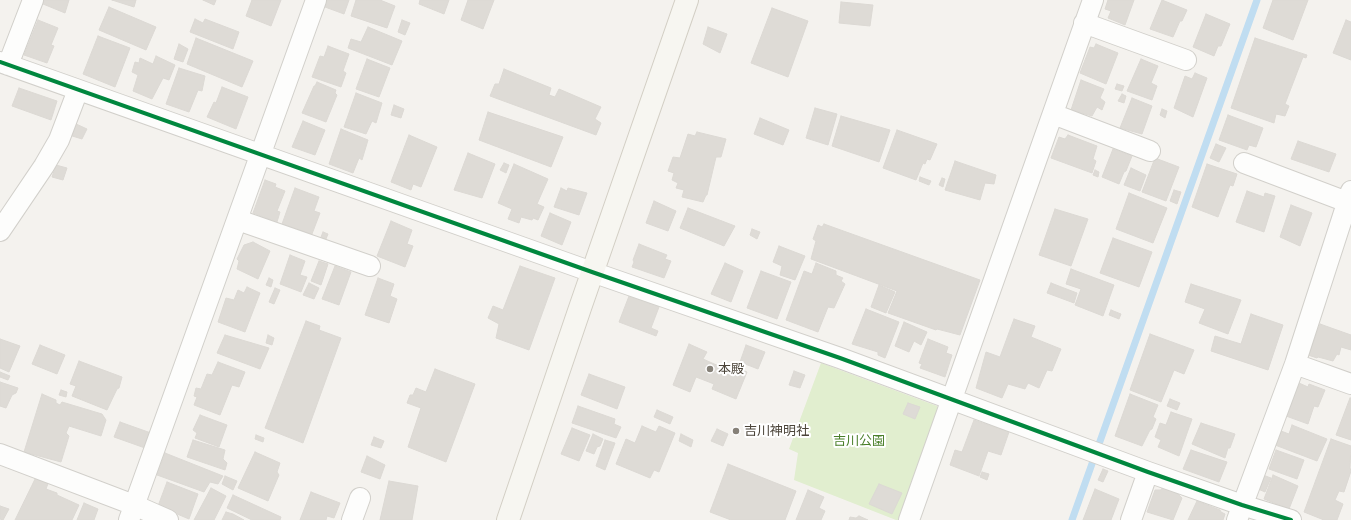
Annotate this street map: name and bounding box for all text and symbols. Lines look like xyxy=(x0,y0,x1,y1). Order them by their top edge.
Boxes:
place label: 本殿 xyxy=(718,361,744,377)
marker: 本殿 xyxy=(705,364,715,374)
place label: 吉川神明社 xyxy=(744,423,809,439)
marker: 吉川神明社 xyxy=(731,426,741,436)
park label: 吉川公園 xyxy=(833,433,885,449)

